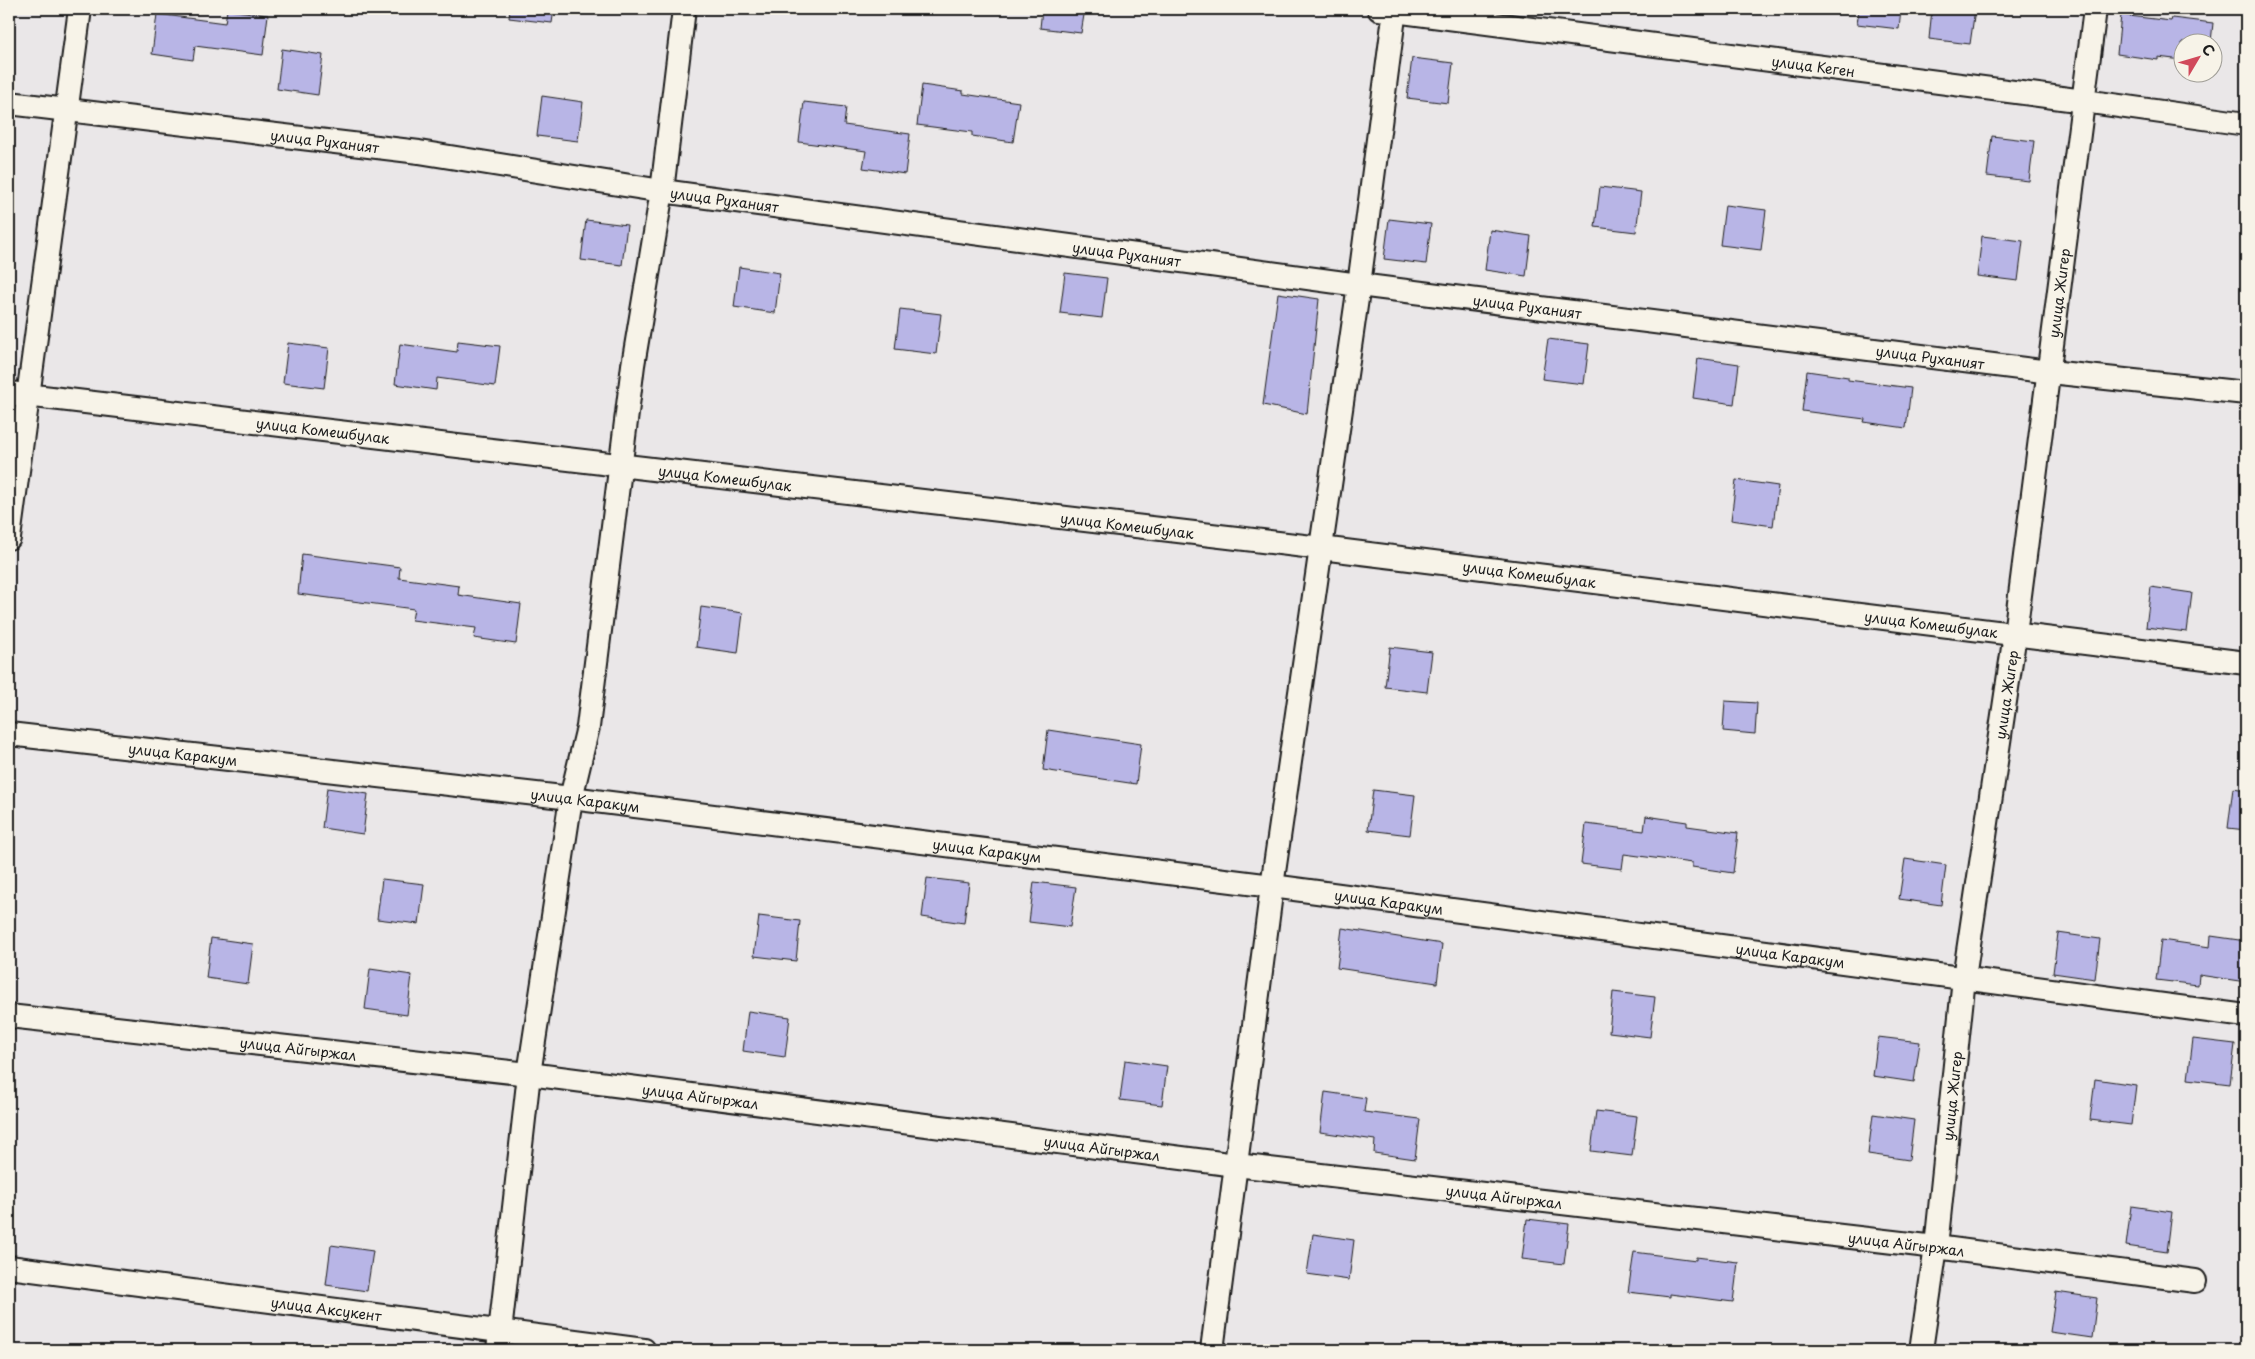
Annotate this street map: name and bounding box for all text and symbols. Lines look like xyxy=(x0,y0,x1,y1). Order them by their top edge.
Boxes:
north arrow xyxy=(2172,32,2222,82)
text: С xyxy=(2197,39,2220,60)
street label: улица Кеген xyxy=(1770,50,1856,82)
street label: улица Руханият xyxy=(269,124,381,158)
street label: улица Руханият xyxy=(669,182,780,217)
street label: улица Руханият xyxy=(1071,236,1183,271)
street label: улица Жигер xyxy=(2043,247,2075,339)
street label: улица Руханият xyxy=(1472,289,1583,323)
street label: улица Руханият xyxy=(1875,340,1986,374)
street label: улица Комешбулак xyxy=(255,412,391,448)
street label: улица Комешбулак xyxy=(657,459,794,496)
street label: улица Комешбулак xyxy=(1059,507,1196,543)
street label: улица Комешбулак xyxy=(1461,555,1598,593)
street label: улица Комешбулак xyxy=(1863,605,2000,643)
street label: улица Жигер xyxy=(1989,649,2023,741)
street label: улица Каракум xyxy=(127,737,239,770)
street label: улица Каракум xyxy=(530,783,641,817)
street label: улица Каракум xyxy=(931,833,1043,867)
street label: улица Каракум xyxy=(1333,884,1445,919)
street label: улица Каракум xyxy=(1735,938,1846,973)
street label: улица Айгыржал xyxy=(239,1031,358,1065)
street label: улица Жигер xyxy=(1937,1050,1967,1142)
street label: улица Айгыржал xyxy=(641,1078,760,1114)
street label: улица Айгыржал xyxy=(1043,1130,1161,1166)
street label: улица Айгыржал xyxy=(1445,1179,1563,1214)
street label: улица Айгыржал xyxy=(1847,1226,1966,1261)
street label: улица Аксукент xyxy=(270,1291,383,1326)

